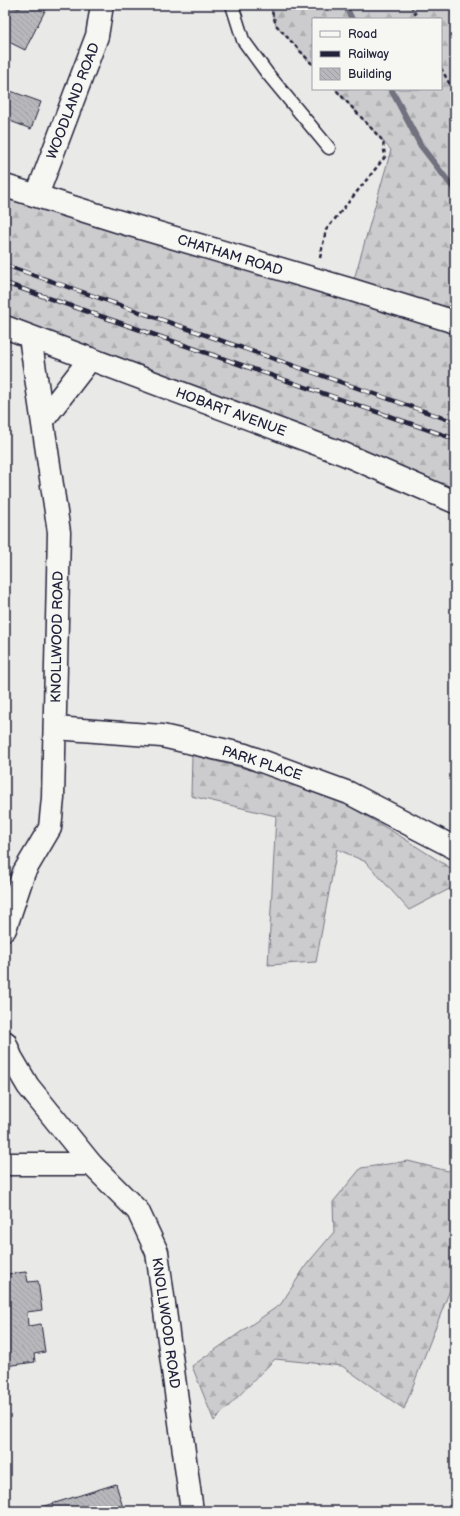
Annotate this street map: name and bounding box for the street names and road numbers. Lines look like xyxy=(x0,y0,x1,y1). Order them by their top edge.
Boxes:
street label: WOODLAND ROAD xyxy=(43,40,103,162)
street label: CHATHAM ROAD xyxy=(175,231,285,279)
street label: HOBART AVENUE xyxy=(173,384,289,440)
street label: KNOLLWOOD ROAD xyxy=(47,571,67,703)
street label: PARK PLACE xyxy=(220,742,304,784)
street label: KNOLLWOOD ROAD xyxy=(148,1256,184,1390)

